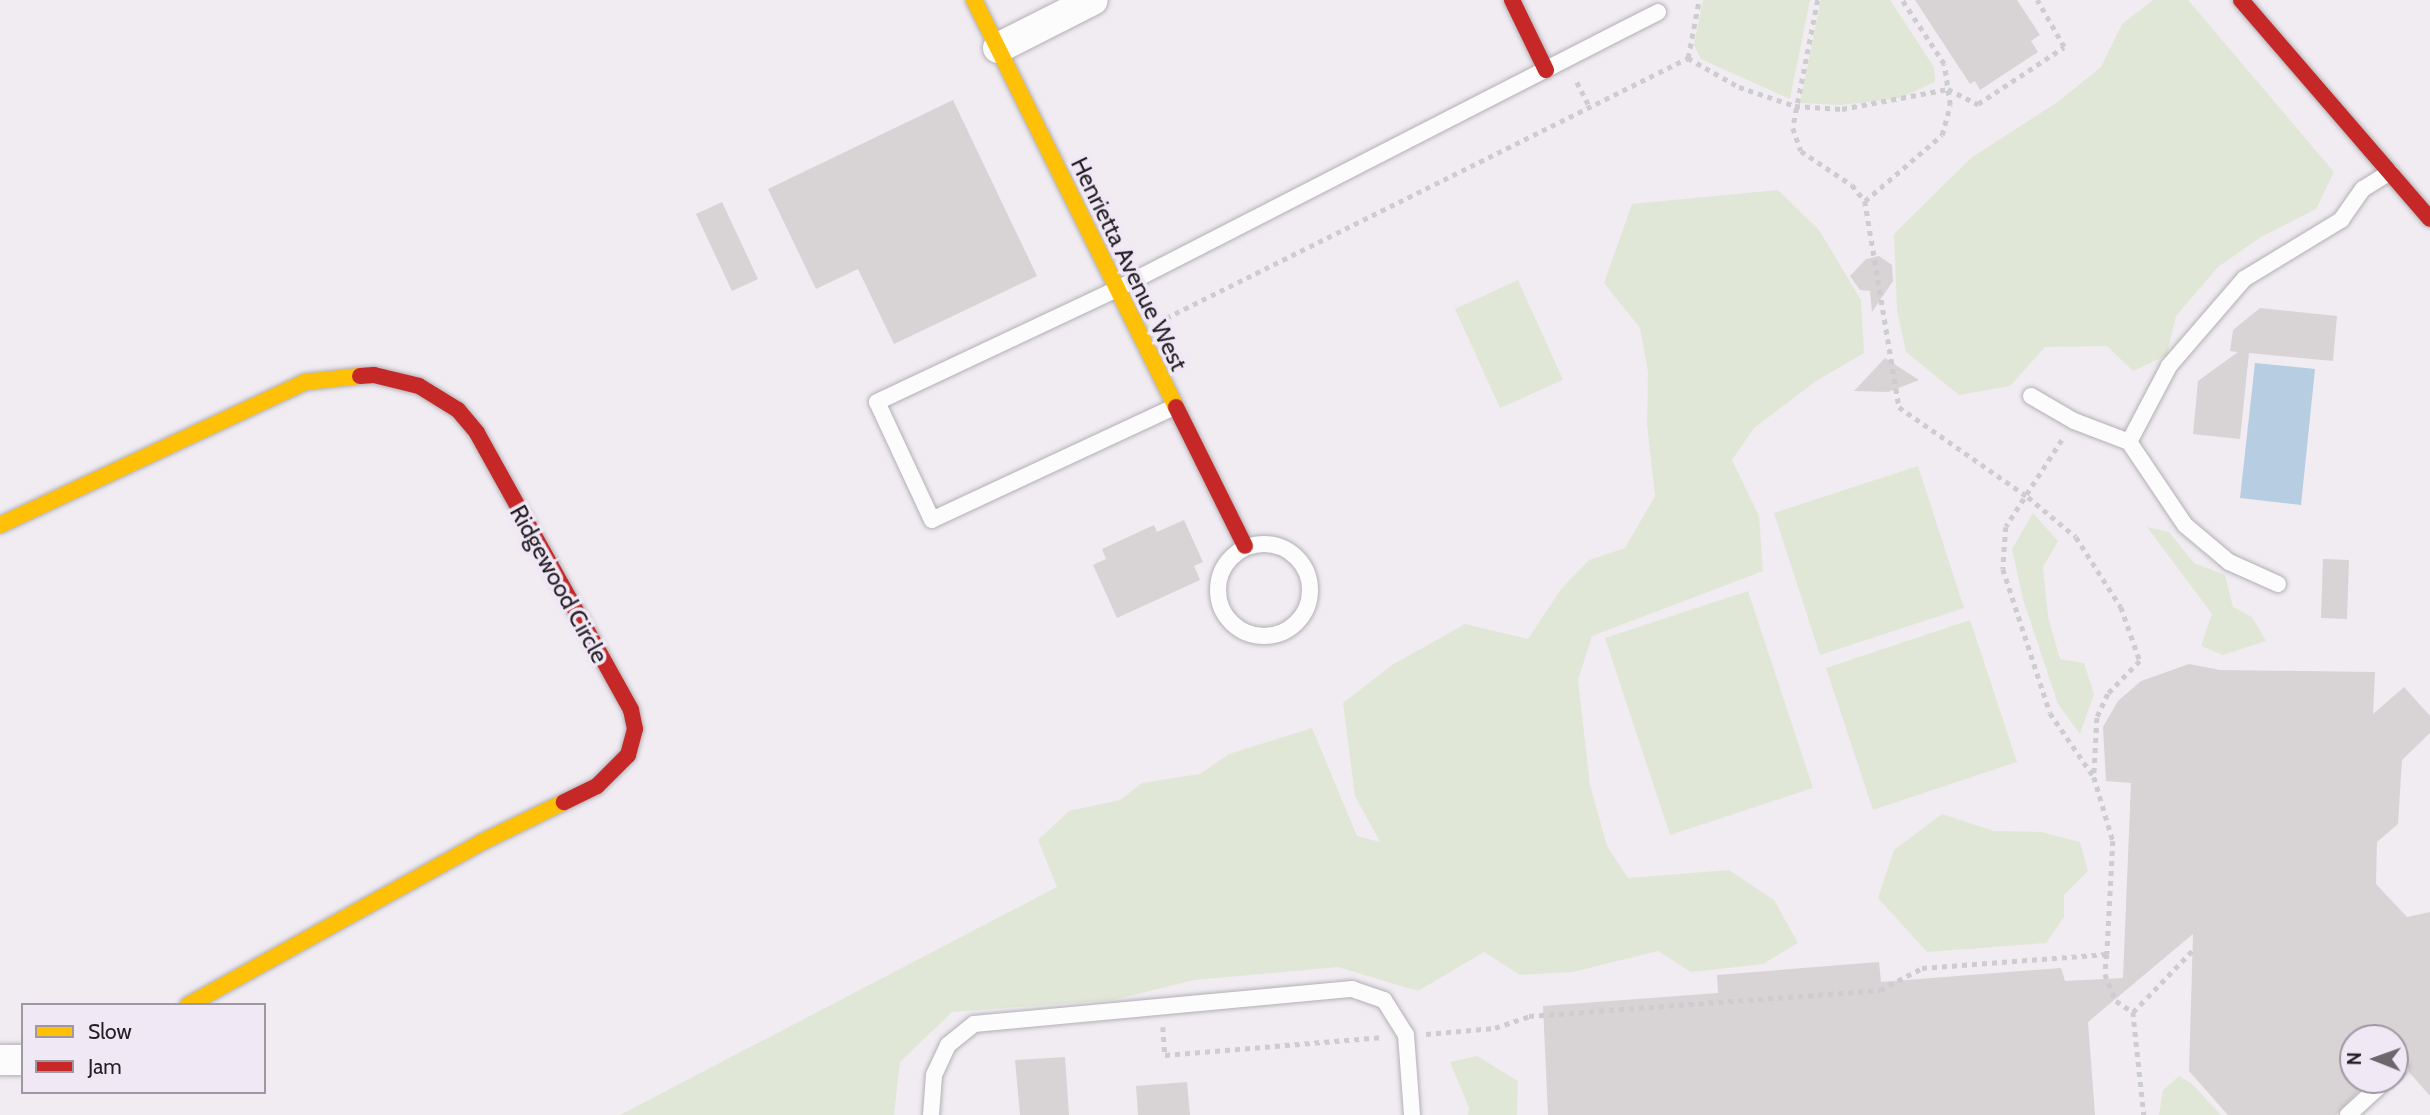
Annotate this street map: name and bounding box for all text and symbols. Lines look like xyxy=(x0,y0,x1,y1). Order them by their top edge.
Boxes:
street label: Henrietta Avenue West xyxy=(1065,153,1193,375)
street label: Ridgewood Circle xyxy=(504,500,614,668)
legend xyxy=(21,1003,266,1094)
text: Slow xyxy=(88,1019,132,1044)
north arrow xyxy=(2339,1024,2409,1094)
text: N xyxy=(2343,1052,2366,1066)
text: Jam xyxy=(88,1054,122,1079)

